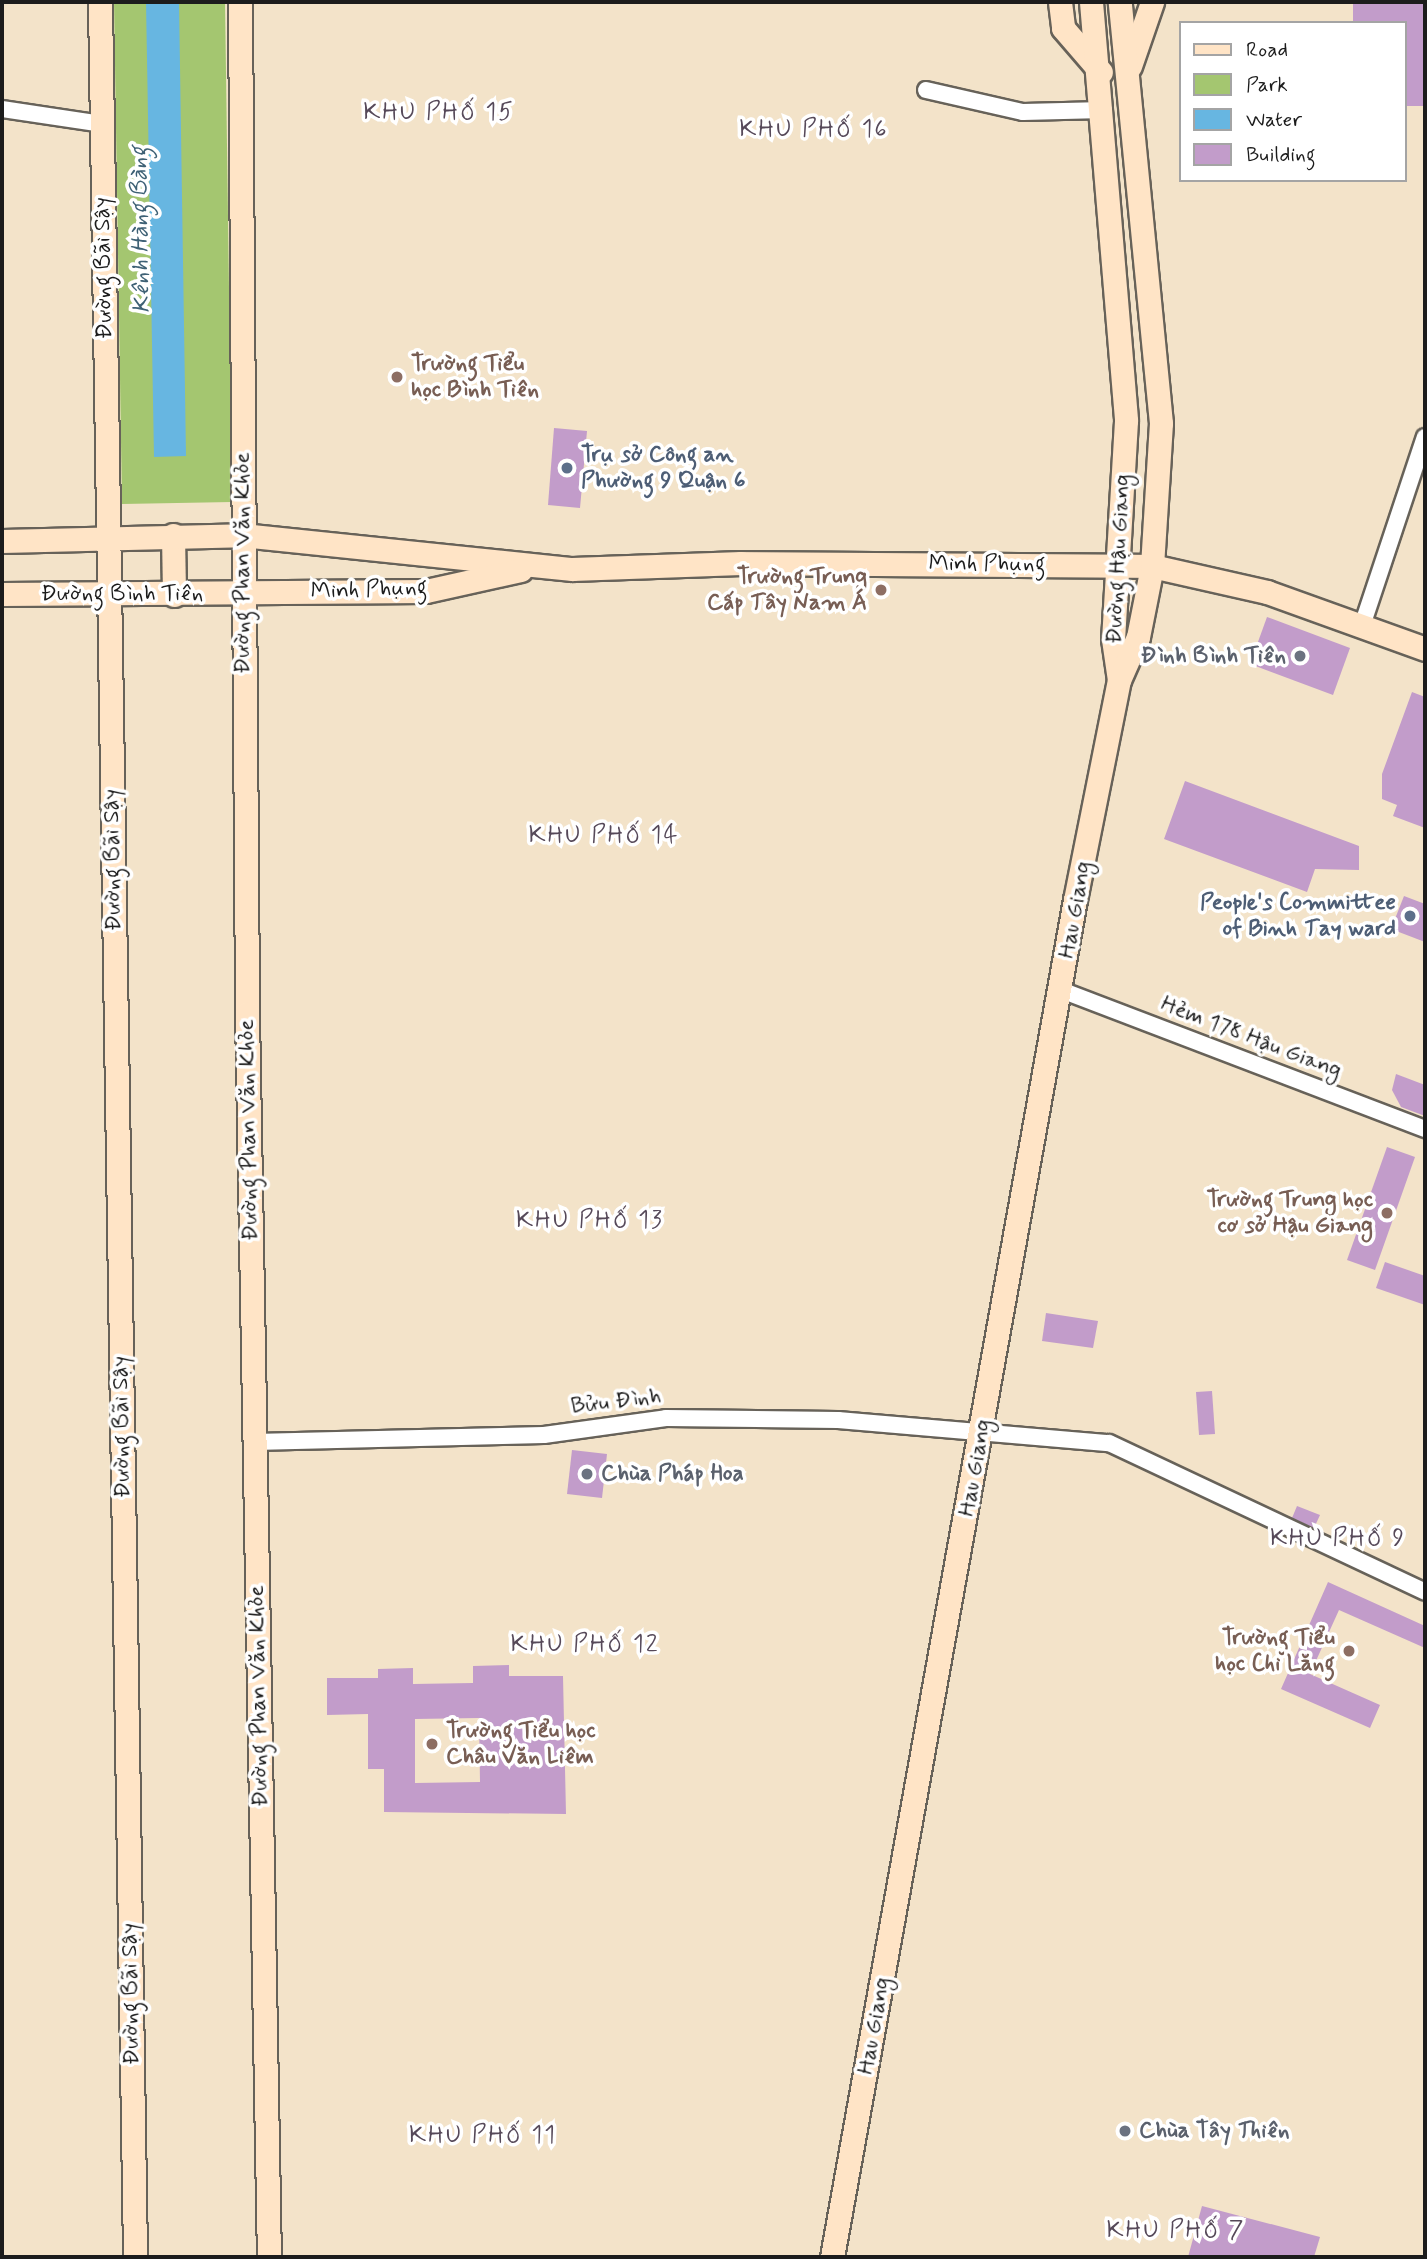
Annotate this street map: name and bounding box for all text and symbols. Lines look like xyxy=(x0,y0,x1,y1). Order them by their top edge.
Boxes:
legend xyxy=(1178,21,1406,182)
text: Road xyxy=(1246,36,1288,64)
text: Park xyxy=(1246,71,1288,99)
district label: KHU PHỐ 15 xyxy=(368,99,510,127)
text: Water xyxy=(1246,106,1302,134)
district label: KHU PHỐ 16 xyxy=(743,116,885,144)
text: Building xyxy=(1246,141,1316,169)
water label: Kênh Hàng Bàng xyxy=(125,146,157,314)
street label: Đường Bãi Sậy xyxy=(89,197,119,339)
place label: Trường Tiểu học Bình Tiên xyxy=(411,350,537,404)
marker: Trường Tiểu học Bình Tiên xyxy=(389,369,405,385)
place label: Trụ sở Công an Phường 9 Quận 6 xyxy=(581,441,745,495)
street label: Đường Phan Văn Khỏe xyxy=(229,450,257,676)
marker: Trụ sở Công an Phường 9 Quận 6 xyxy=(559,460,575,476)
street label: Đường Hậu Giang xyxy=(1101,475,1137,643)
street label: Minh Phụng xyxy=(929,550,1045,578)
place label: Trường Trung Cấp Tây Nam Á xyxy=(713,563,867,617)
street label: Minh Phụng xyxy=(310,574,428,606)
street label: Đường Bình Tiên xyxy=(42,580,202,608)
marker: Trường Trung Cấp Tây Nam Á xyxy=(873,582,889,598)
place label: Đình Bình Tiên xyxy=(1144,642,1286,670)
marker: Đình Bình Tiên xyxy=(1292,648,1308,664)
street label: Đường Bãi Sậy xyxy=(98,789,128,931)
district label: KHU PHỐ 14 xyxy=(532,822,676,850)
street label: Hau Giang xyxy=(1054,860,1098,960)
place label: People's Committee of Binh Tay ward xyxy=(1194,889,1396,943)
marker: People's Committee of Binh Tay ward xyxy=(1402,908,1418,924)
street label: Hẻm 178 Hậu Giang xyxy=(1158,991,1344,1085)
street label: Đường Phan Văn Khỏe xyxy=(233,1017,265,1243)
place label: Trường Trung học cơ sở Hậu Giang xyxy=(1205,1186,1373,1240)
marker: Trường Trung học cơ sở Hậu Giang xyxy=(1379,1205,1395,1221)
district label: KHU PHỐ 13 xyxy=(520,1207,660,1235)
street label: Đường Bãi Sậy xyxy=(107,1356,137,1498)
street label: Bửu Đình xyxy=(569,1383,663,1421)
street label: Hau Giang xyxy=(954,1418,998,1518)
place label: Chùa Pháp Hoa xyxy=(601,1460,746,1488)
marker: Chùa Pháp Hoa xyxy=(579,1466,595,1482)
district label: KHU PHỐ 9 xyxy=(1273,1525,1403,1553)
street label: Đường Phan Văn Khỏe xyxy=(243,1583,275,1809)
place label: Trường Tiểu học Chi Lăng xyxy=(1211,1624,1335,1678)
district label: KHU PHỐ 12 xyxy=(514,1631,656,1659)
marker: Trường Tiểu học Chi Lăng xyxy=(1341,1643,1357,1659)
place label: Trường Tiểu học Châu Văn Liêm xyxy=(446,1717,596,1771)
marker: Trường Tiểu học Châu Văn Liêm xyxy=(424,1736,440,1752)
street label: Đường Bãi Sậy xyxy=(116,1923,146,2065)
street label: Hau Giang xyxy=(853,1976,897,2076)
place label: Chùa Tây Thiên xyxy=(1139,2117,1289,2145)
district label: KHU PHỐ 11 xyxy=(413,2122,553,2150)
marker: Chùa Tây Thiên xyxy=(1117,2123,1133,2139)
district label: KHU PHỐ 7 xyxy=(1110,2217,1242,2245)

